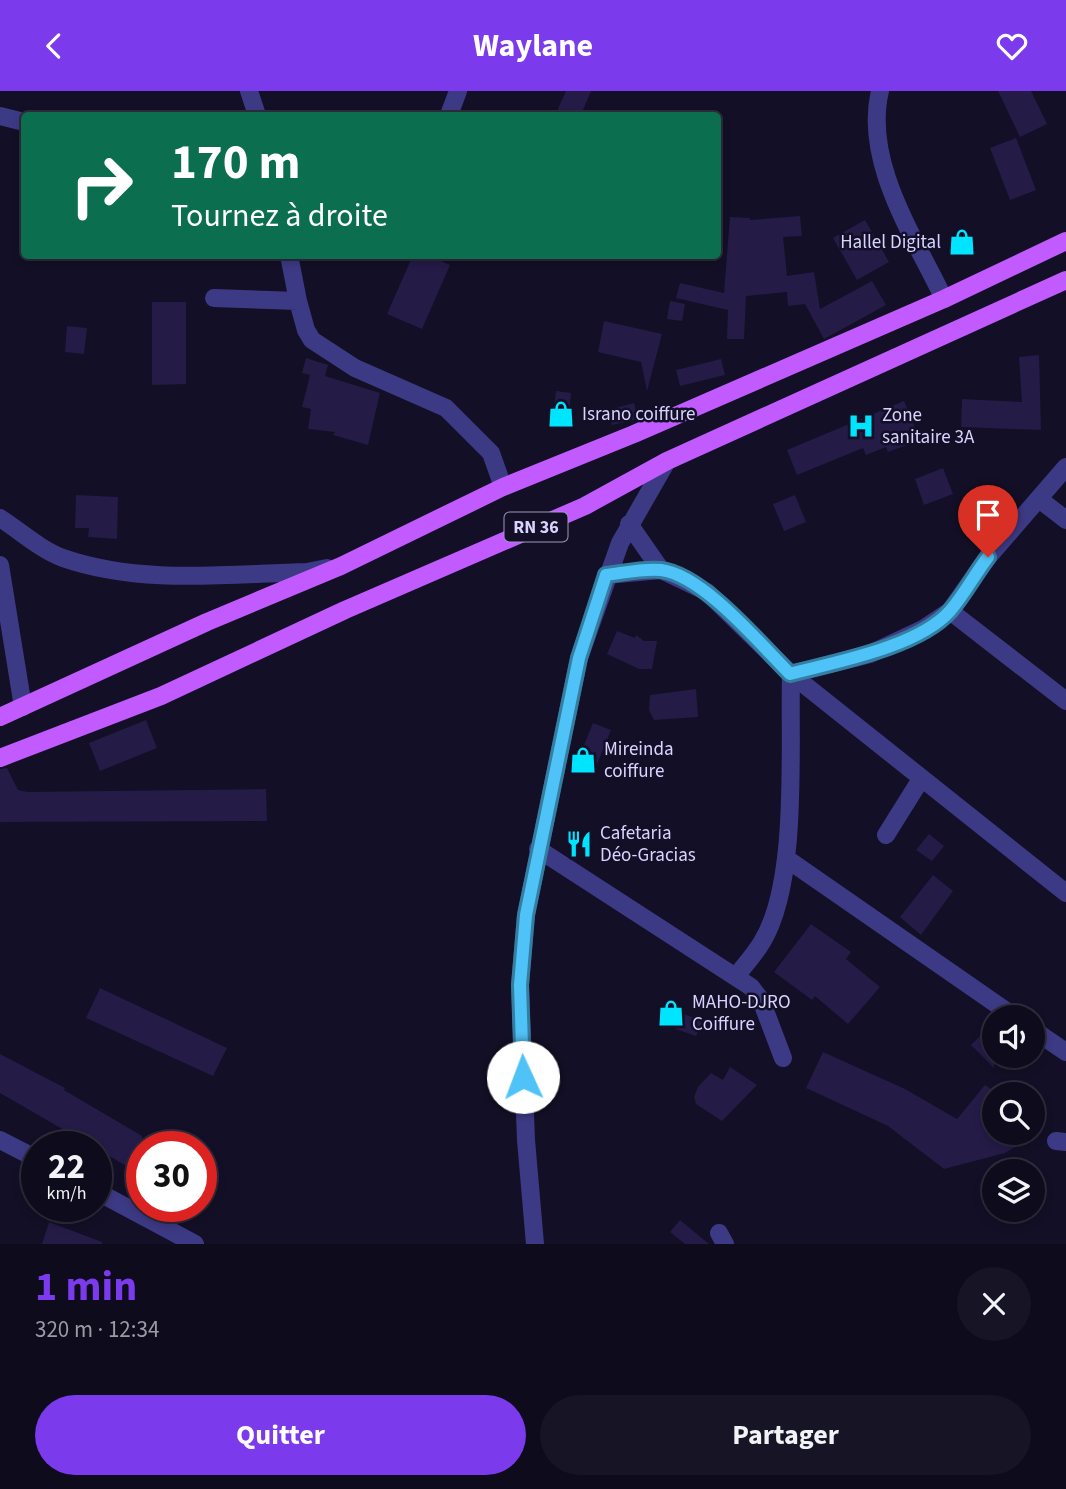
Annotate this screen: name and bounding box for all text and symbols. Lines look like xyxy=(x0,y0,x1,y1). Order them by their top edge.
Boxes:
text: Waylane xyxy=(473,23,593,69)
icon: back xyxy=(35,27,73,65)
icon: heart xyxy=(993,27,1031,65)
text: 170 m xyxy=(171,128,300,198)
icon: right xyxy=(56,140,147,231)
text: Tournez à droite xyxy=(171,193,388,239)
shop icon: Hallel Digital xyxy=(947,227,977,257)
place label: Hallel Digital xyxy=(840,229,941,256)
shop icon: Israno coiffure xyxy=(546,399,576,429)
place label: Israno coiffure xyxy=(582,401,696,428)
place label: Zone sanitaire 3A xyxy=(882,402,975,451)
hospital icon: Zone sanitaire 3A xyxy=(846,411,876,441)
pin xyxy=(958,485,1018,557)
icon: arrive xyxy=(969,496,1007,534)
road number: RN 36 xyxy=(504,513,568,541)
place label: Mireinda coiffure xyxy=(604,736,674,785)
shop icon: Mireinda coiffure xyxy=(568,745,598,775)
place label: Cafetaria Déo-Gracias xyxy=(600,820,696,869)
restaurant icon: Cafetaria Déo-Gracias xyxy=(564,829,594,859)
place label: MAHO-DJRO Coiffure xyxy=(692,989,791,1038)
shop icon: MAHO-DJRO Coiffure xyxy=(656,998,686,1028)
map controls xyxy=(982,1005,1045,1222)
button: sound xyxy=(982,1005,1045,1068)
position arrow xyxy=(486,1040,560,1114)
button: search xyxy=(982,1082,1045,1145)
speed limit sign: 30 xyxy=(126,1131,217,1222)
text: 22 xyxy=(48,1142,85,1192)
button: layers xyxy=(982,1159,1045,1222)
text: km/h xyxy=(47,1181,86,1206)
text: 1 min xyxy=(35,1257,137,1317)
button: close xyxy=(957,1267,1031,1341)
text: 320 m · 12:34 xyxy=(35,1313,159,1346)
button: Quitter xyxy=(35,1395,526,1475)
button: Partager xyxy=(540,1395,1031,1475)

